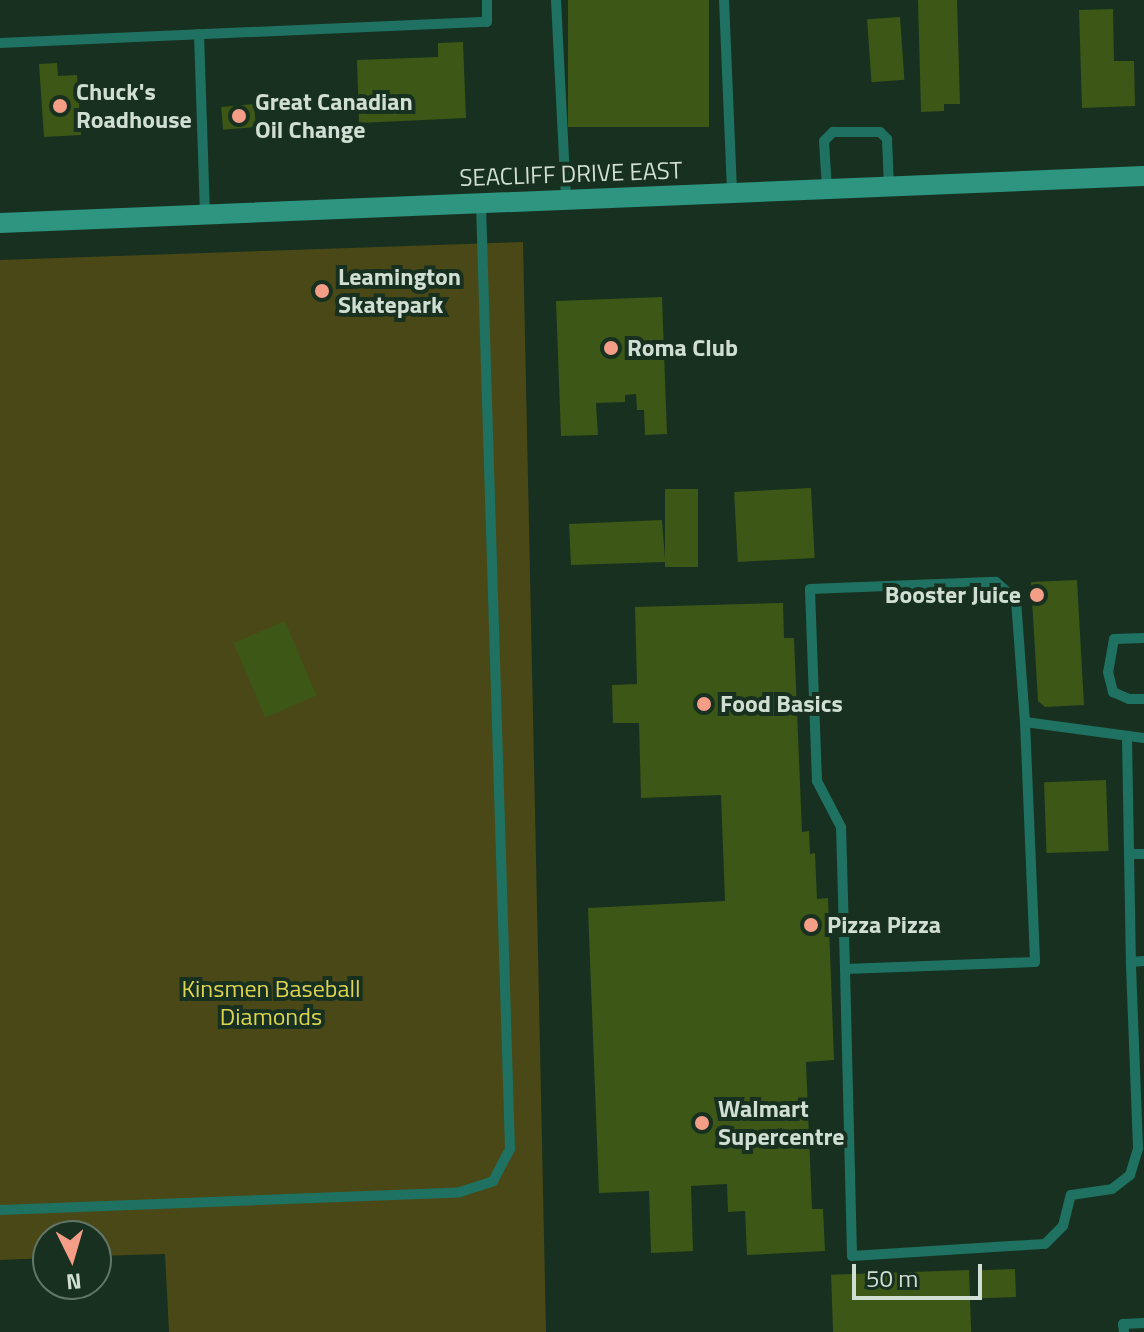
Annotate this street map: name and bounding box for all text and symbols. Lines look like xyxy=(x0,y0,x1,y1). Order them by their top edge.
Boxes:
place label: Chuck's Roadhouse xyxy=(76,78,192,134)
place label: Great Canadian Oil Change xyxy=(255,88,413,144)
marker: Chuck's Roadhouse xyxy=(51,97,69,115)
marker: Great Canadian Oil Change xyxy=(230,107,248,125)
street label: SEACLIFF DRIVE EAST xyxy=(459,156,683,192)
place label: Leamington Skatepark xyxy=(338,263,461,319)
marker: Leamington Skatepark xyxy=(313,282,331,300)
place label: Roma Club xyxy=(627,334,738,362)
marker: Roma Club xyxy=(602,339,620,357)
place label: Booster Juice xyxy=(885,581,1021,609)
marker: Booster Juice xyxy=(1028,586,1046,604)
place label: Food Basics xyxy=(720,690,843,718)
marker: Food Basics xyxy=(695,695,713,713)
place label: Pizza Pizza xyxy=(827,911,941,939)
marker: Pizza Pizza xyxy=(802,916,820,934)
park label: Kinsmen Baseball Diamonds xyxy=(181,975,361,1031)
place label: Walmart Supercentre xyxy=(718,1095,845,1151)
marker: Walmart Supercentre xyxy=(693,1114,711,1132)
north arrow xyxy=(32,1220,112,1300)
scale bar xyxy=(856,1248,986,1298)
text: 50 m xyxy=(866,1260,918,1296)
text: N xyxy=(65,1264,83,1300)

